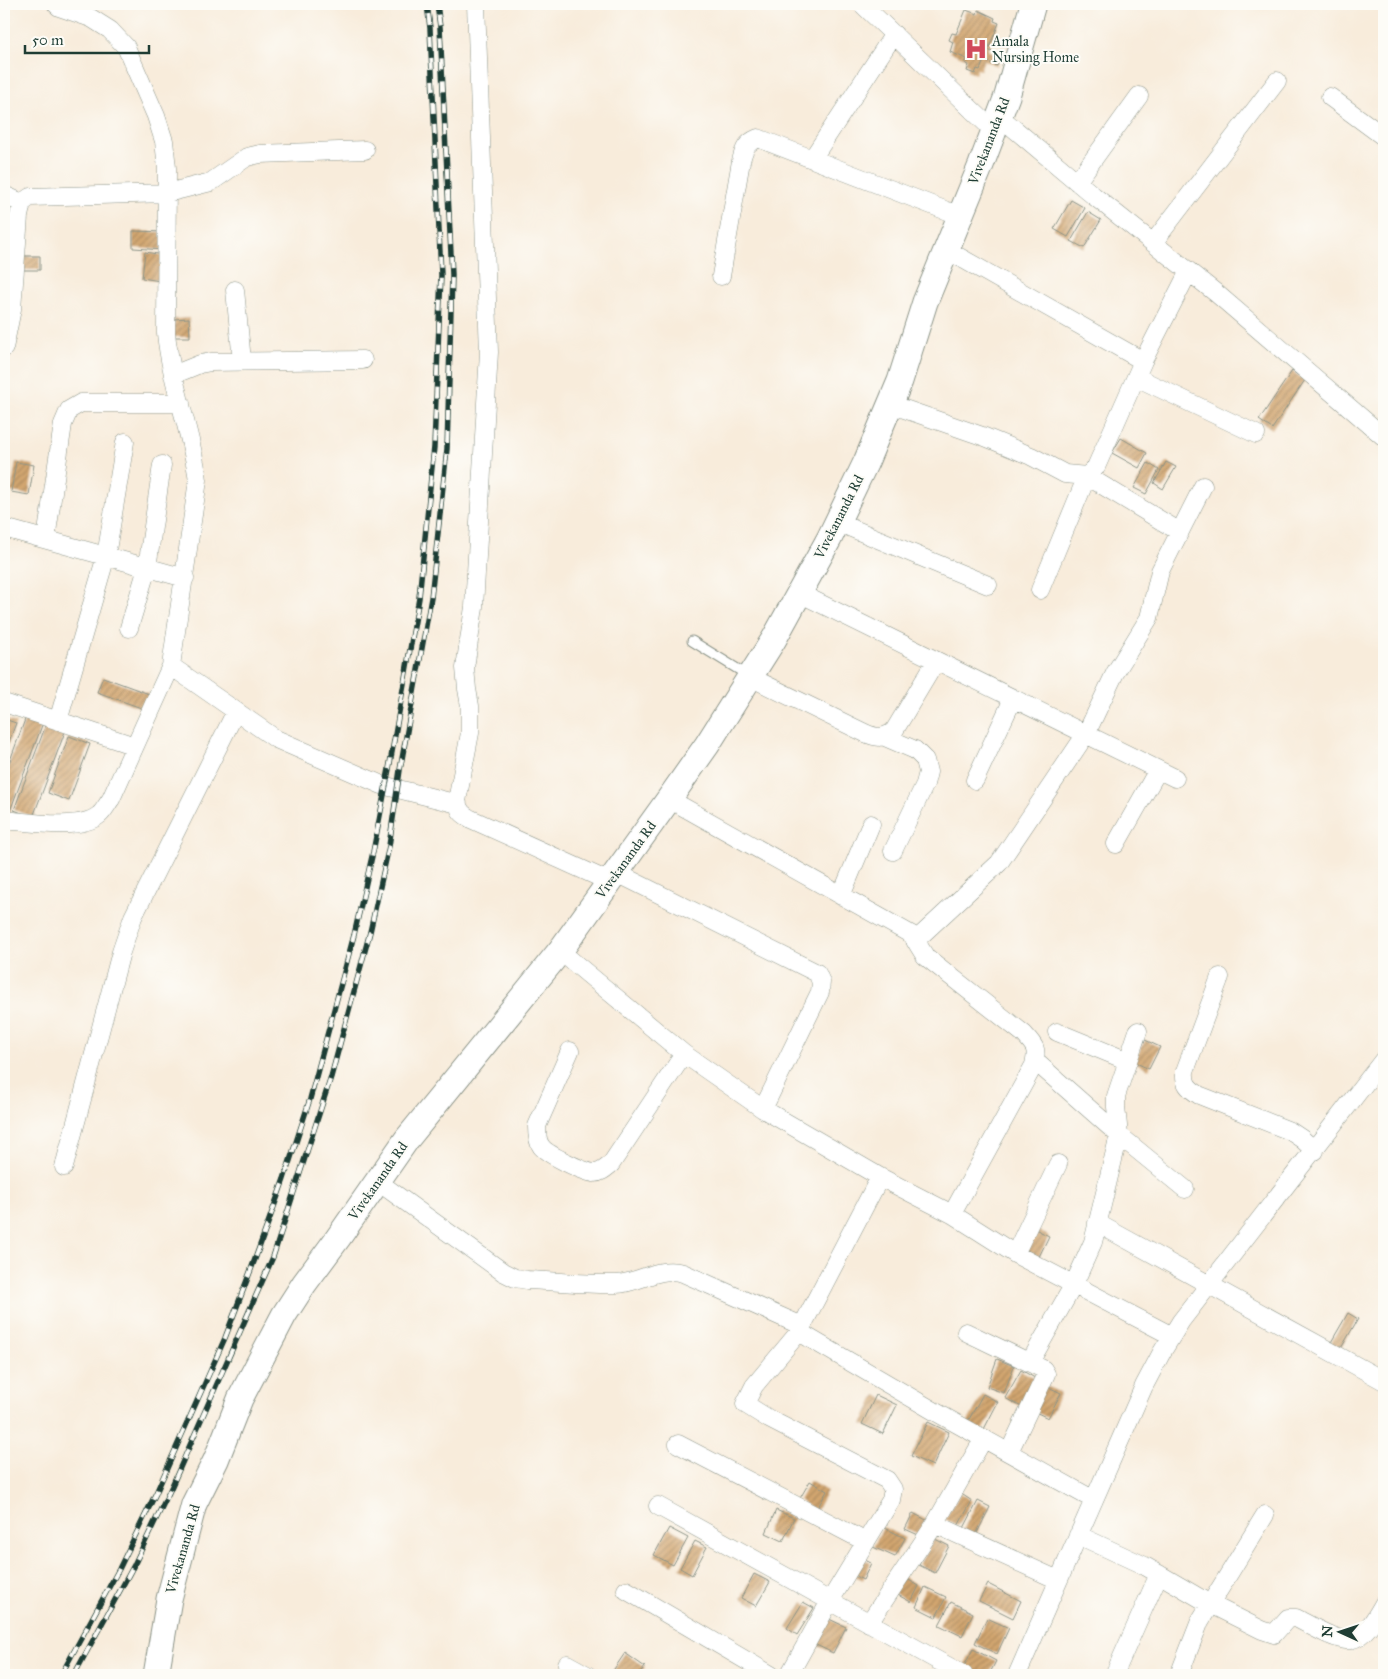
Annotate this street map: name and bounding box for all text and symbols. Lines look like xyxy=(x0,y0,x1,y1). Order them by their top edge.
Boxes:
scale bar xyxy=(25,22,149,54)
text: 50 m xyxy=(32,31,64,49)
place label: Amala Nursing Home xyxy=(991,33,1079,66)
hospital icon: Amala Nursing Home xyxy=(963,36,989,62)
street label: Vivekananda Rd xyxy=(964,95,1013,188)
street label: Vivekananda Rd xyxy=(810,472,867,563)
street label: Vivekananda Rd xyxy=(591,818,660,903)
street label: Vivekananda Rd xyxy=(344,1138,411,1224)
street label: Vivekananda Rd xyxy=(162,1502,204,1597)
north arrow xyxy=(1316,1606,1366,1656)
text: N xyxy=(1319,1625,1336,1638)

